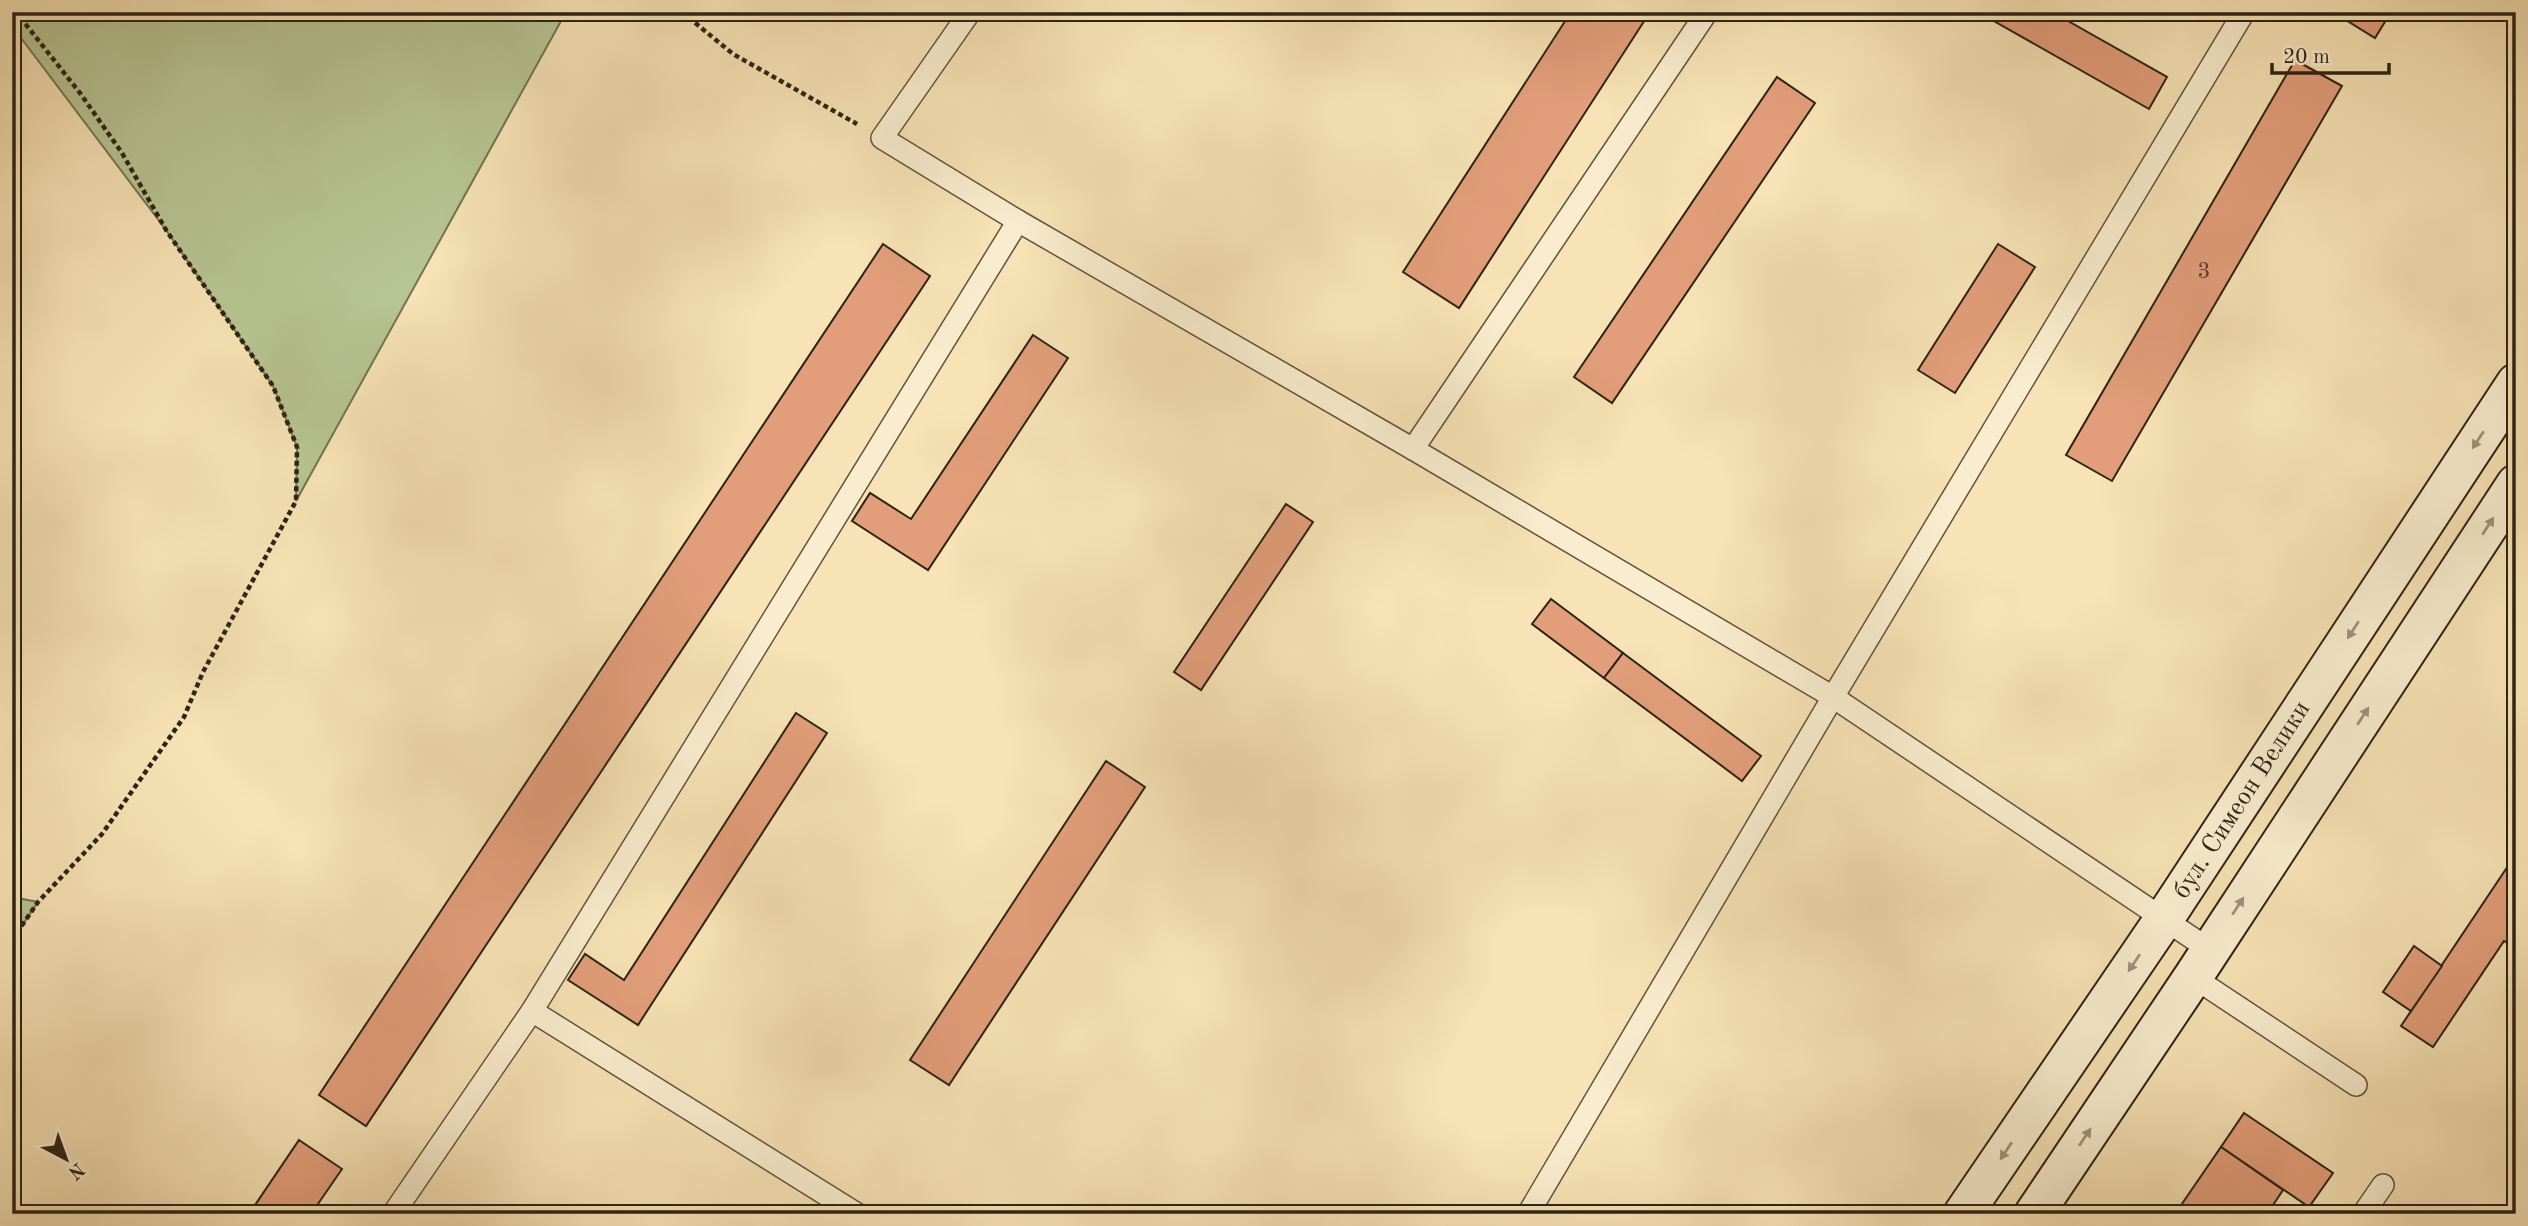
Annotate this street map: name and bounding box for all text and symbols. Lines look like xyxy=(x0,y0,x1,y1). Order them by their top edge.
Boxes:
scale bar xyxy=(2272,32,2390,76)
text: 20 m xyxy=(2283,47,2330,68)
house number: 3 xyxy=(2197,260,2211,283)
one-way arrow xyxy=(2472,430,2485,450)
one-way arrow xyxy=(2481,517,2495,535)
one-way arrow xyxy=(2347,620,2360,640)
street label: бул. Симеон Велики xyxy=(2169,697,2315,903)
one-way arrow xyxy=(2356,707,2369,726)
one-way arrow xyxy=(2232,897,2245,916)
one-way arrow xyxy=(2127,954,2141,972)
north arrow xyxy=(32,1124,102,1194)
one-way arrow xyxy=(2079,1127,2092,1147)
one-way arrow xyxy=(1999,1142,2013,1160)
text: N xyxy=(63,1158,87,1182)

